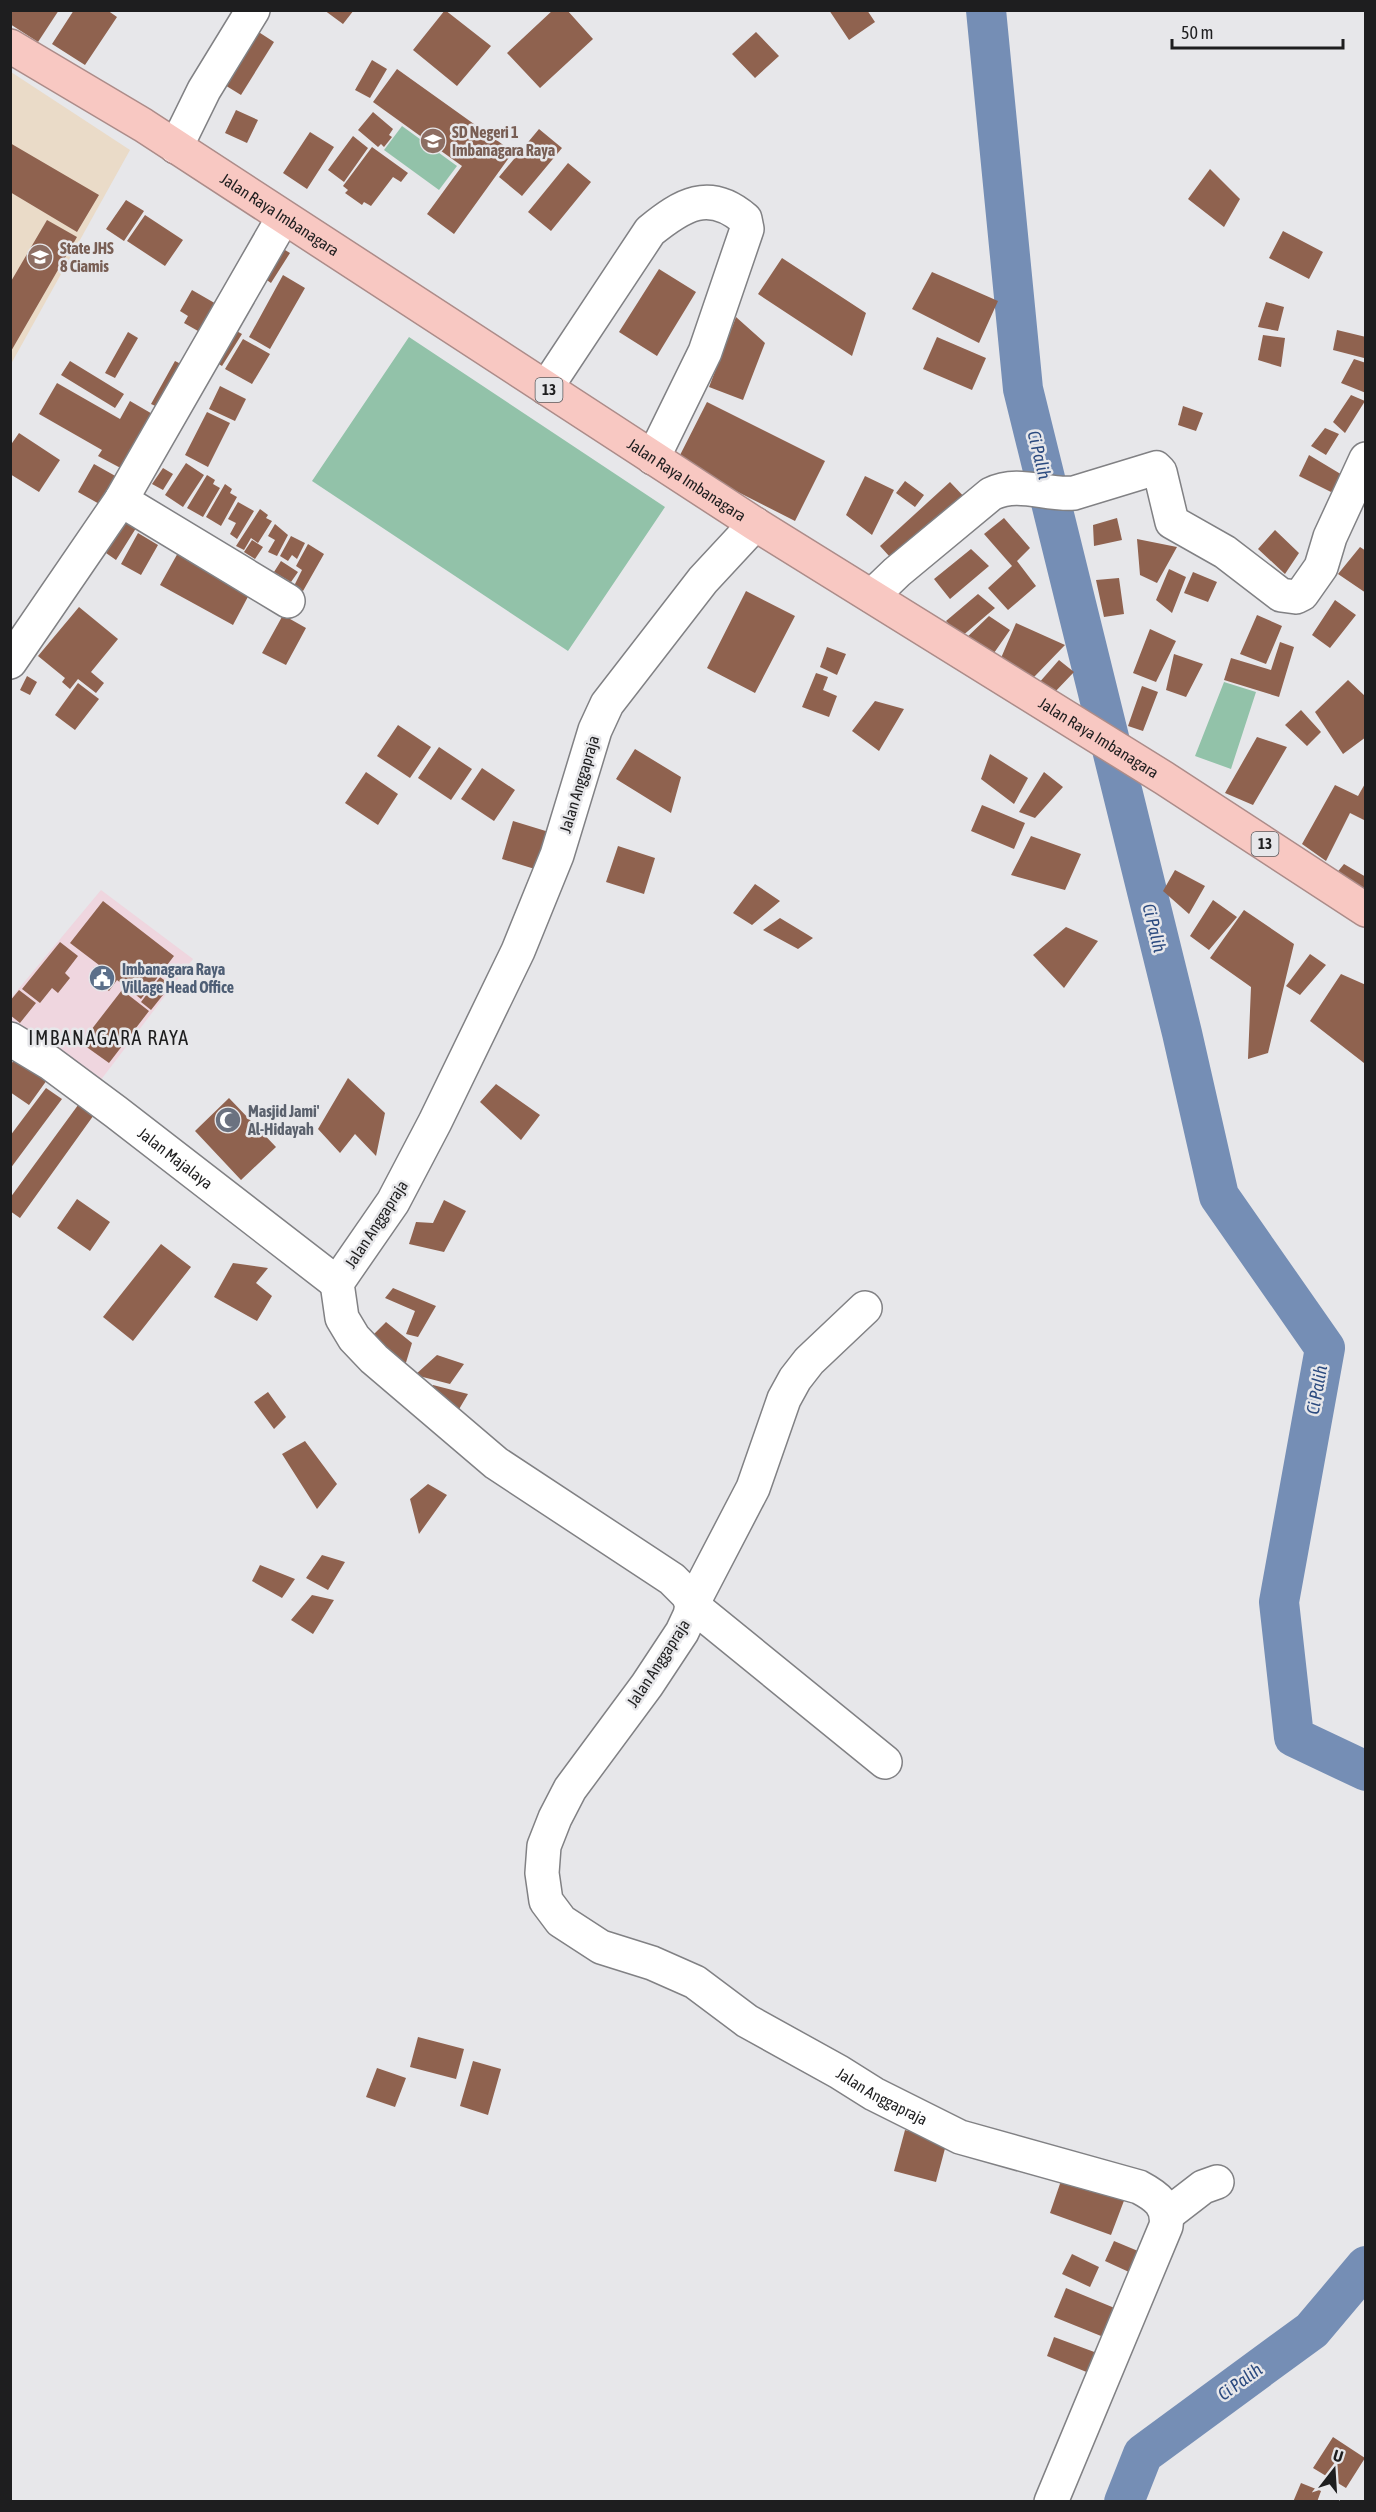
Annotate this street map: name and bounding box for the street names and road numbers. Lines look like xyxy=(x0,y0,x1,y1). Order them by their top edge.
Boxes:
street label: Jalan Raya Imbanagara xyxy=(217,169,342,259)
road number: 13 xyxy=(536,378,562,402)
street label: Jalan Raya Imbanagara xyxy=(624,435,749,525)
street label: Jalan Raya Imbanagara xyxy=(1036,694,1162,781)
street label: Jalan Anggapraja xyxy=(556,733,603,835)
road number: 13 xyxy=(1252,832,1278,856)
street label: Jalan Majalaya xyxy=(135,1124,216,1192)
street label: Jalan Anggapraja xyxy=(341,1177,412,1272)
street label: Jalan Anggapraja xyxy=(623,1616,694,1711)
street label: Jalan Anggapraja xyxy=(833,2064,930,2128)

